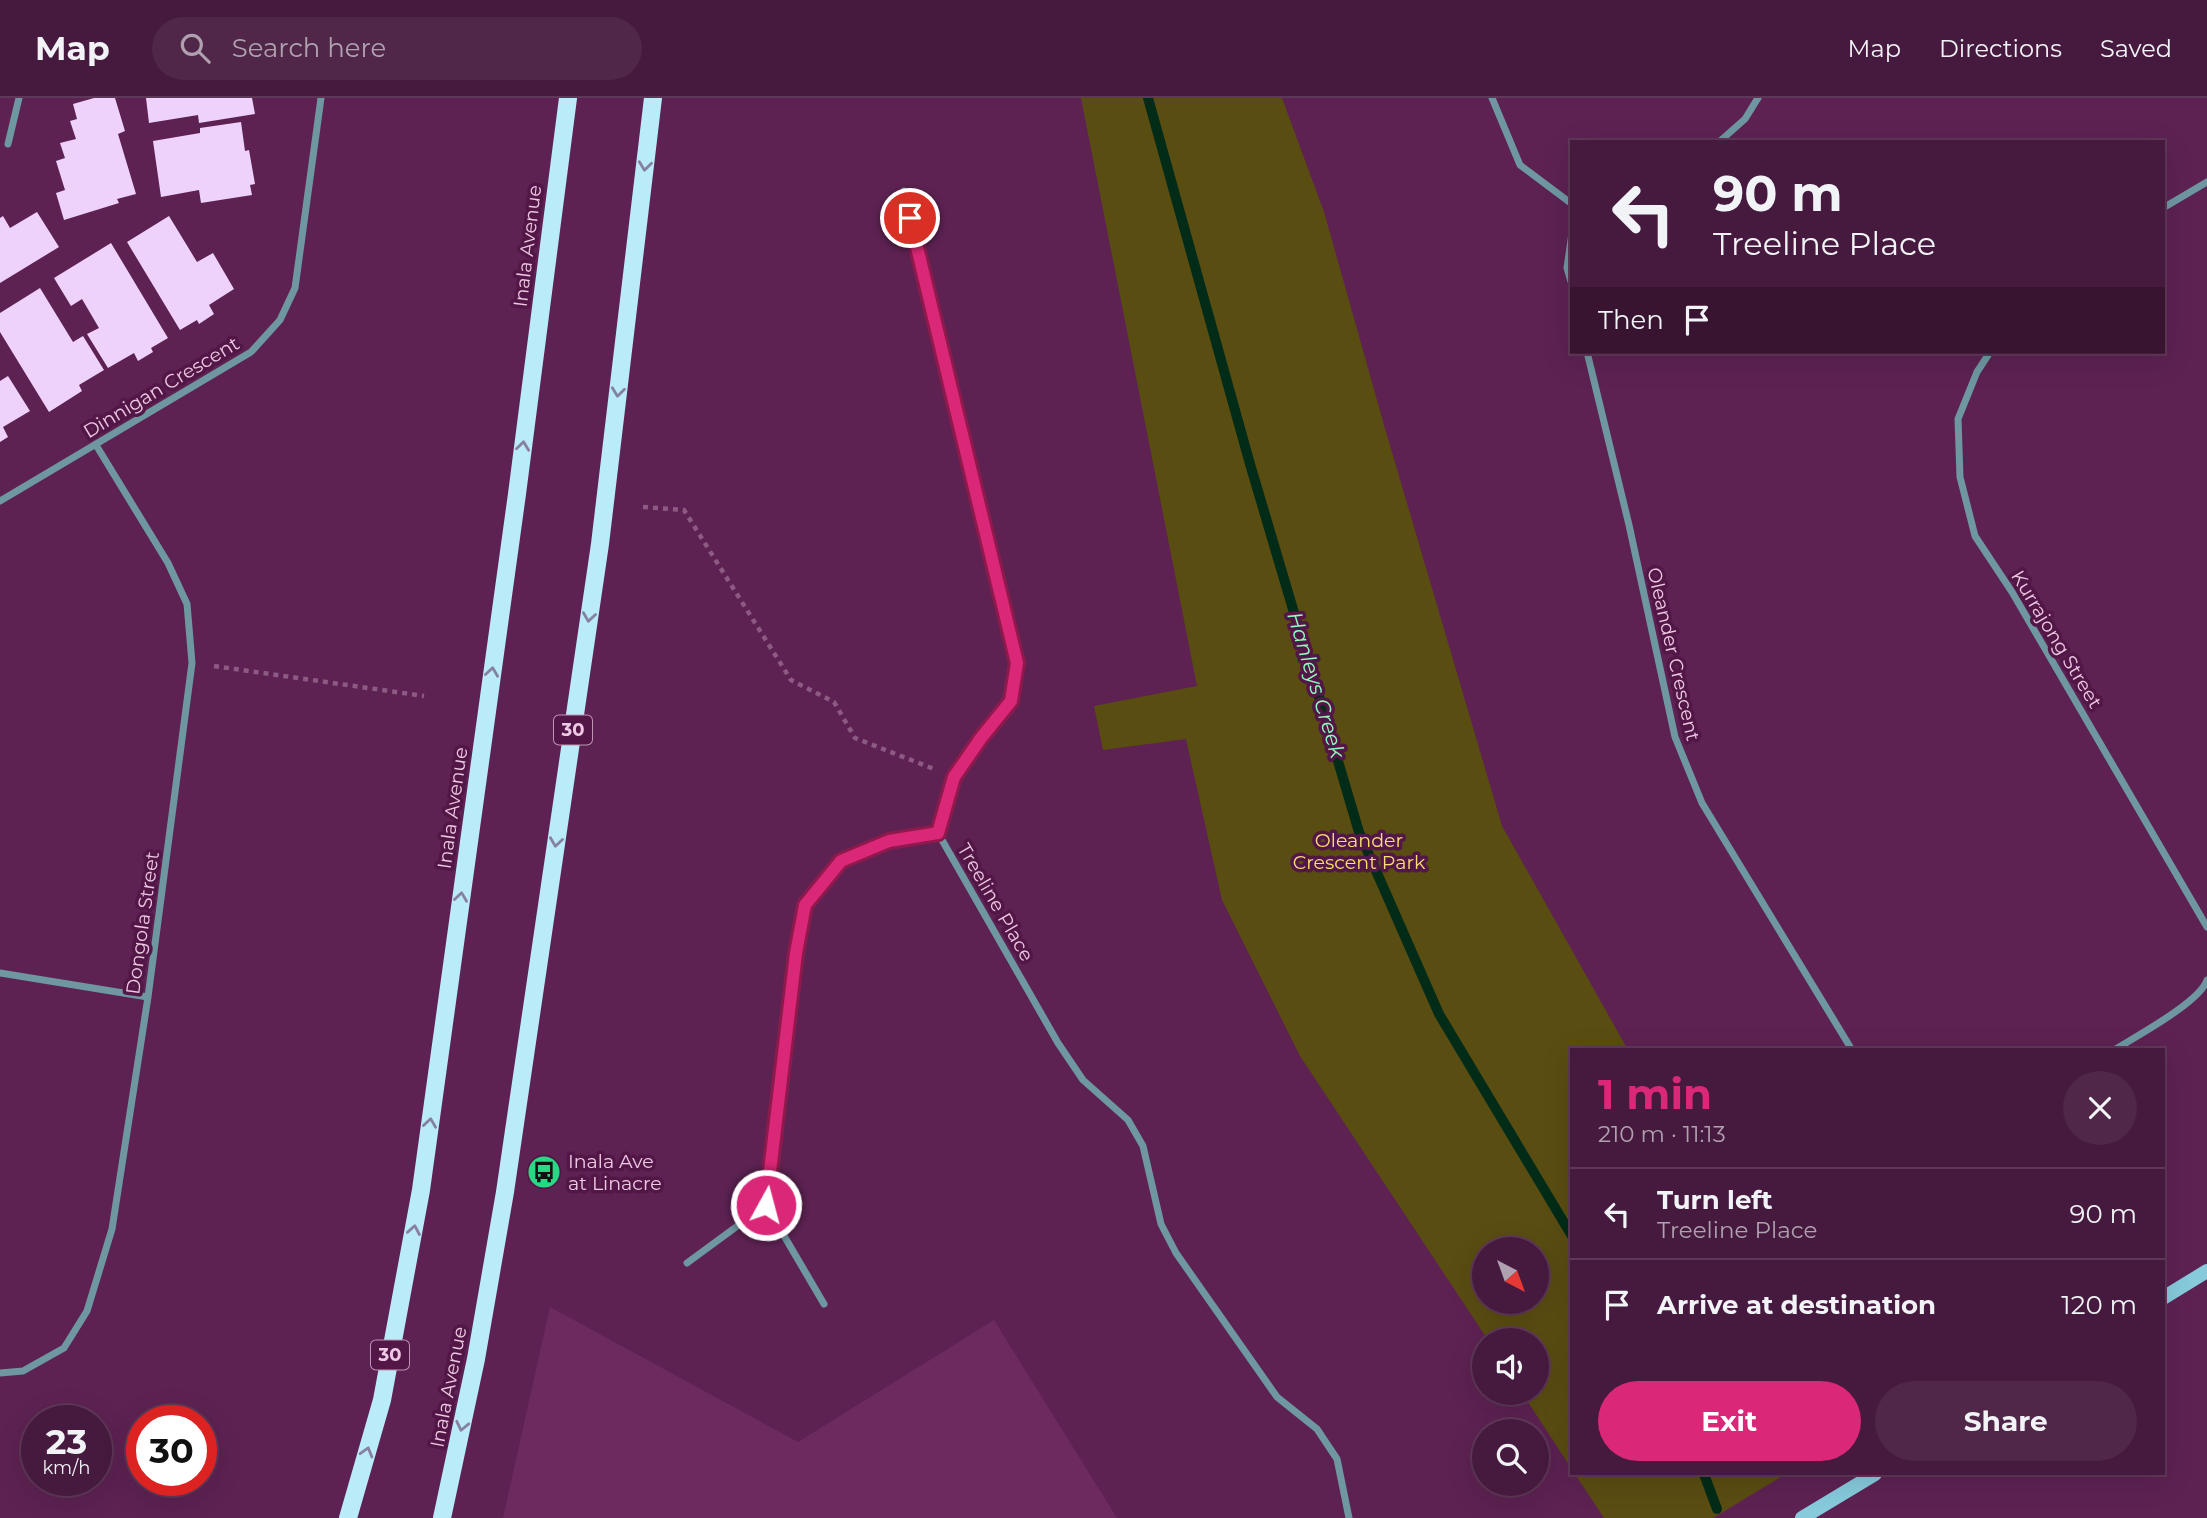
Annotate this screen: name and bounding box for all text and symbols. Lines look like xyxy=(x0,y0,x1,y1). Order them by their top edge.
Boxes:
search box xyxy=(152,17,642,80)
text: Map xyxy=(35,28,110,68)
icon: search xyxy=(176,29,214,67)
text: Search here xyxy=(232,32,386,64)
text: Map xyxy=(1848,34,1901,63)
text: Directions xyxy=(1939,34,2062,63)
text: Saved xyxy=(2100,34,2172,63)
one-way arrow xyxy=(638,160,653,172)
text: 90 m xyxy=(1713,164,1843,223)
icon: left xyxy=(1598,168,1689,259)
street label: Inala Avenue xyxy=(509,184,546,308)
pin xyxy=(880,188,940,248)
icon: arrive xyxy=(891,199,929,237)
text: Treeline Place xyxy=(1713,224,1936,263)
icon: arrive xyxy=(1678,301,1716,339)
text: Then xyxy=(1598,304,1664,336)
street label: Dinnigan Crescent xyxy=(79,332,244,443)
one-way arrow xyxy=(611,386,626,397)
one-way arrow xyxy=(515,441,530,452)
street label: Oleander Crescent xyxy=(1642,565,1705,743)
street label: Kurrajong Street xyxy=(2006,566,2107,713)
water label: Hanleys Creek xyxy=(1282,609,1351,763)
one-way arrow xyxy=(582,611,597,623)
one-way arrow xyxy=(485,666,500,678)
road number: 30 xyxy=(554,716,592,744)
street label: Inala Avenue xyxy=(433,746,472,870)
park label: Oleander Crescent Park xyxy=(1293,829,1426,874)
one-way arrow xyxy=(549,837,564,848)
street label: Treeline Place xyxy=(952,839,1039,965)
street label: Dongola Street xyxy=(121,850,164,996)
one-way arrow xyxy=(454,891,469,903)
text: 1 min xyxy=(1598,1068,1712,1120)
button: close xyxy=(2063,1071,2137,1145)
one-way arrow xyxy=(423,1117,438,1128)
text: 210 m · 11:13 xyxy=(1598,1120,1726,1148)
place label: Inala Ave at Linacre xyxy=(568,1150,662,1195)
bus stop icon: Inala Ave at Linacre xyxy=(525,1153,563,1191)
position arrow xyxy=(729,1168,803,1242)
text: Turn left xyxy=(1657,1184,1773,1216)
icon: left xyxy=(1598,1195,1636,1233)
text: 90 m xyxy=(2070,1198,2137,1230)
text: Treeline Place xyxy=(1657,1216,1817,1244)
one-way arrow xyxy=(405,1224,420,1236)
north arrow xyxy=(1472,1237,1549,1314)
map controls xyxy=(1472,1237,1549,1496)
icon: arrive xyxy=(1598,1286,1636,1324)
text: Arrive at destination xyxy=(1657,1289,1936,1321)
text: 120 m xyxy=(2061,1289,2137,1321)
street label: Inala Avenue xyxy=(425,1325,471,1450)
button: sound xyxy=(1472,1328,1549,1405)
road number: 30 xyxy=(371,1340,409,1370)
button: Exit xyxy=(1598,1381,1861,1461)
button: Share xyxy=(1875,1381,2137,1461)
speed limit sign: 30 xyxy=(126,1405,217,1496)
button: search xyxy=(1472,1419,1549,1496)
text: 23 xyxy=(46,1420,87,1463)
one-way arrow xyxy=(456,1420,471,1432)
one-way arrow xyxy=(359,1447,373,1459)
text: km/h xyxy=(42,1457,91,1479)

